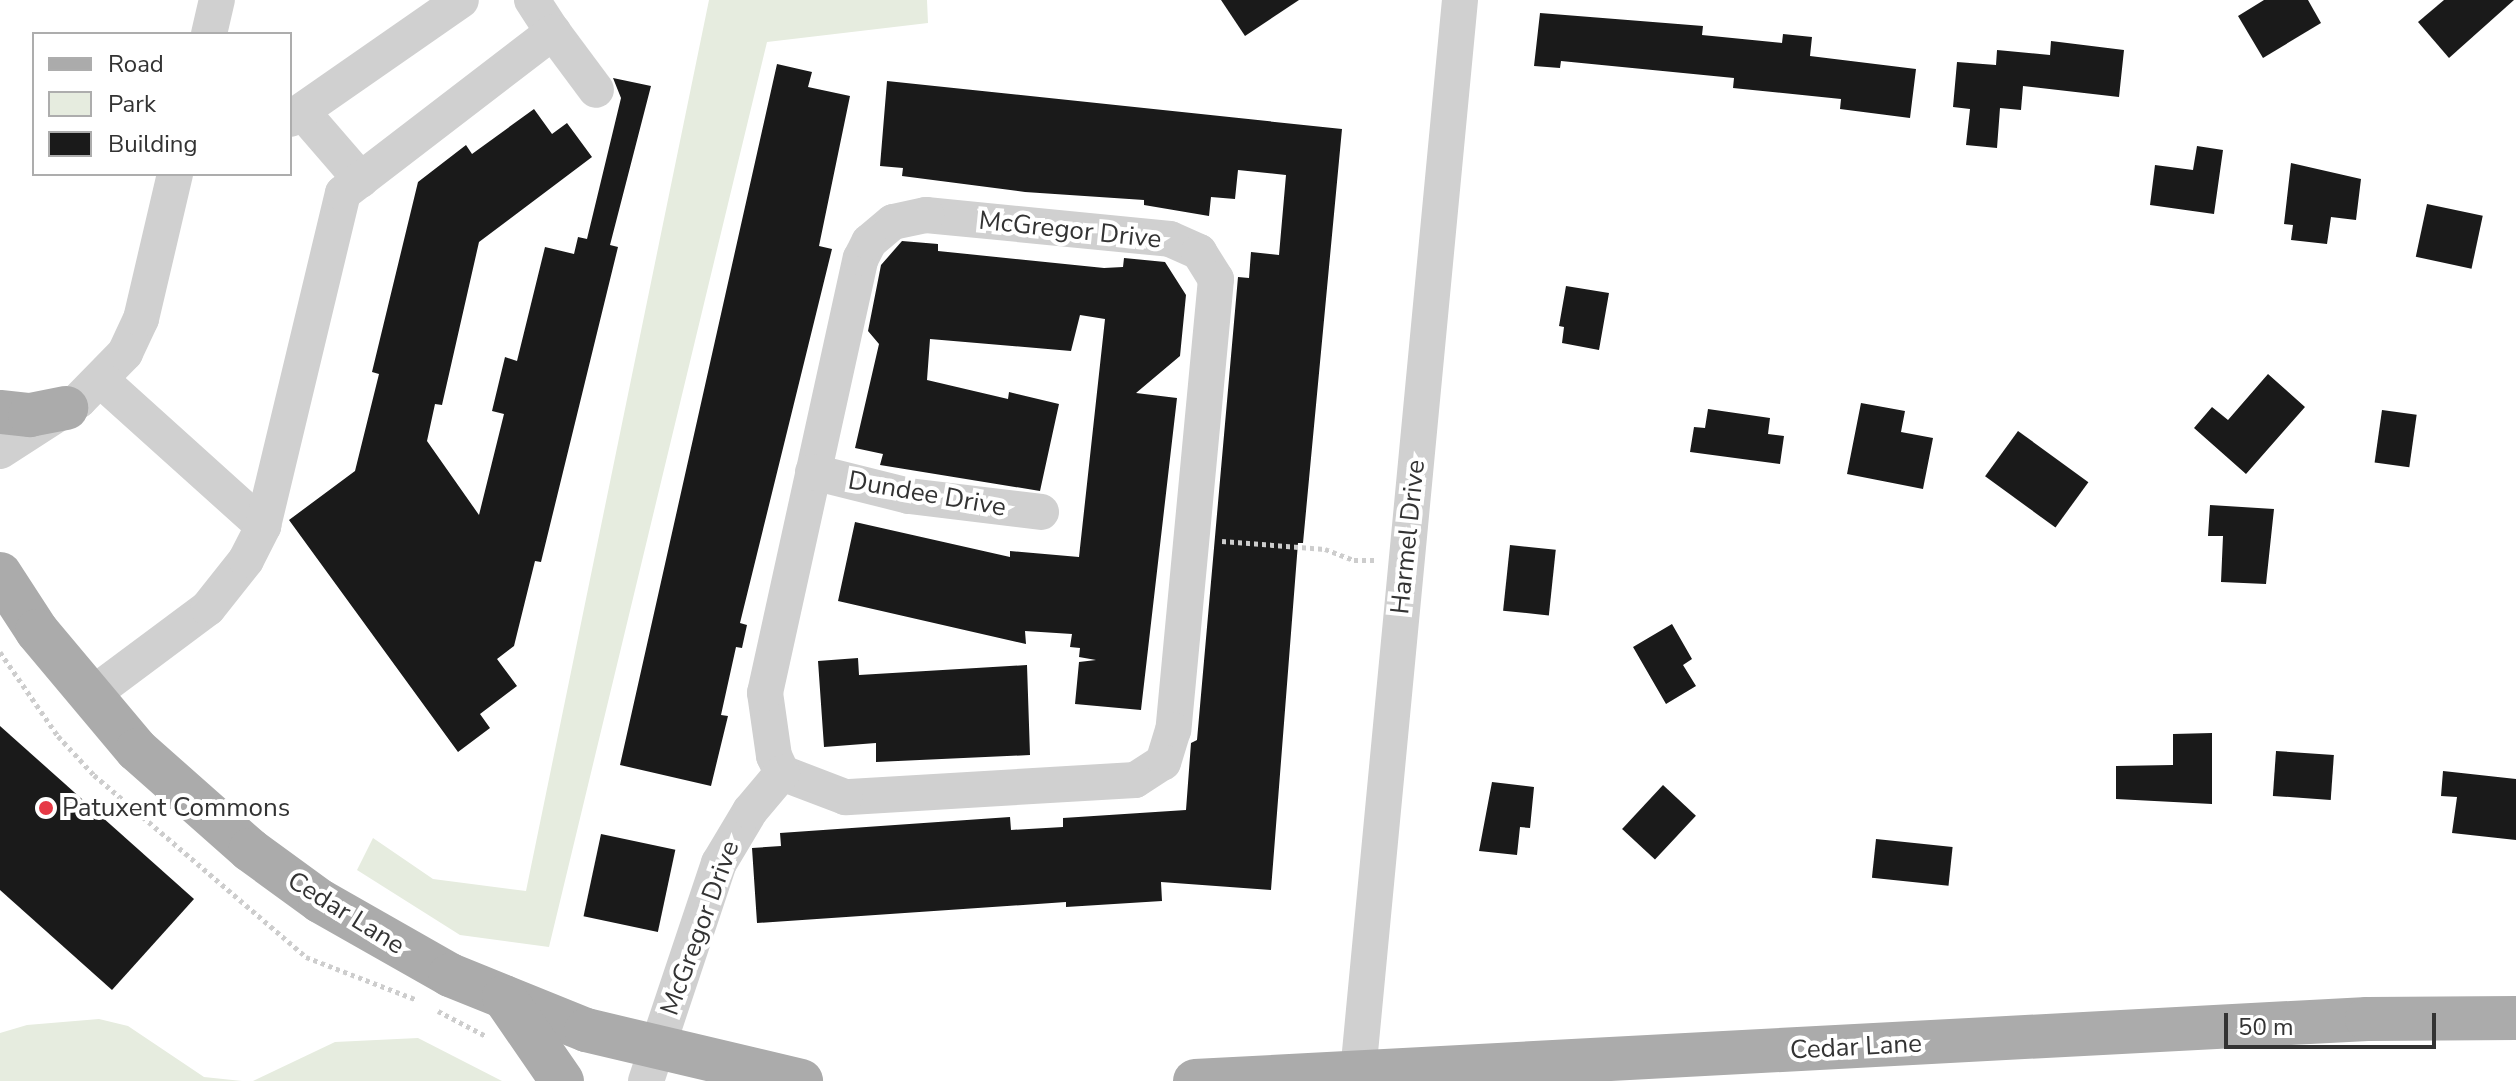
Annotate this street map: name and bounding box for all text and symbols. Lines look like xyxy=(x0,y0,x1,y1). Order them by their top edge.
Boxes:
legend xyxy=(32,32,292,176)
text: Road xyxy=(108,48,164,80)
text: Park xyxy=(108,88,156,120)
text: Building xyxy=(108,128,198,160)
street label: McGregor Drive xyxy=(977,205,1163,255)
street label: Harmel Drive xyxy=(1384,458,1432,616)
street label: Dundee Drive xyxy=(846,465,1008,523)
place label: Patuxent Commons xyxy=(62,792,290,824)
marker: Patuxent Commons xyxy=(37,799,55,817)
street label: McGregor Drive xyxy=(654,836,746,1020)
street label: Cedar Lane xyxy=(282,865,410,961)
scale bar xyxy=(2228,997,2440,1047)
text: 50 m xyxy=(2238,1011,2294,1043)
street label: Cedar Lane xyxy=(1789,1028,1923,1066)

